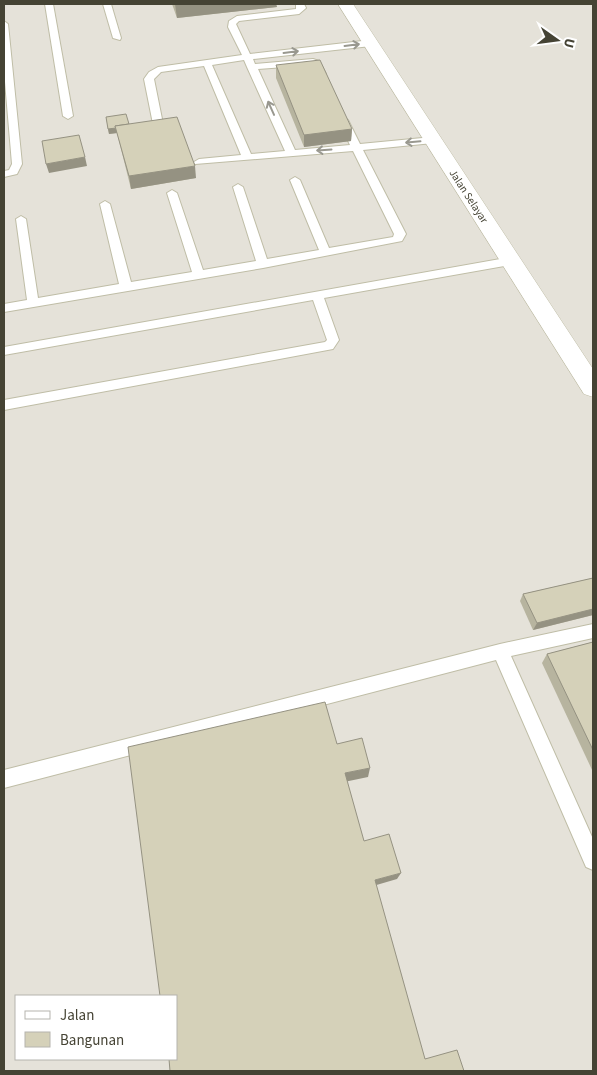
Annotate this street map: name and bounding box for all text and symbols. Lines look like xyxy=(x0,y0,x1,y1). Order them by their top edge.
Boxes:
north arrow xyxy=(532,15,582,65)
text: U xyxy=(558,36,579,50)
one-way arrow xyxy=(344,40,360,50)
one-way arrow xyxy=(282,47,298,57)
one-way arrow xyxy=(265,101,275,116)
one-way arrow xyxy=(405,137,421,147)
one-way arrow xyxy=(316,145,332,154)
street label: Jalan Selayar xyxy=(446,166,492,226)
legend xyxy=(15,995,178,1060)
text: Jalan xyxy=(60,1005,94,1026)
text: Bangunan xyxy=(60,1030,124,1051)

